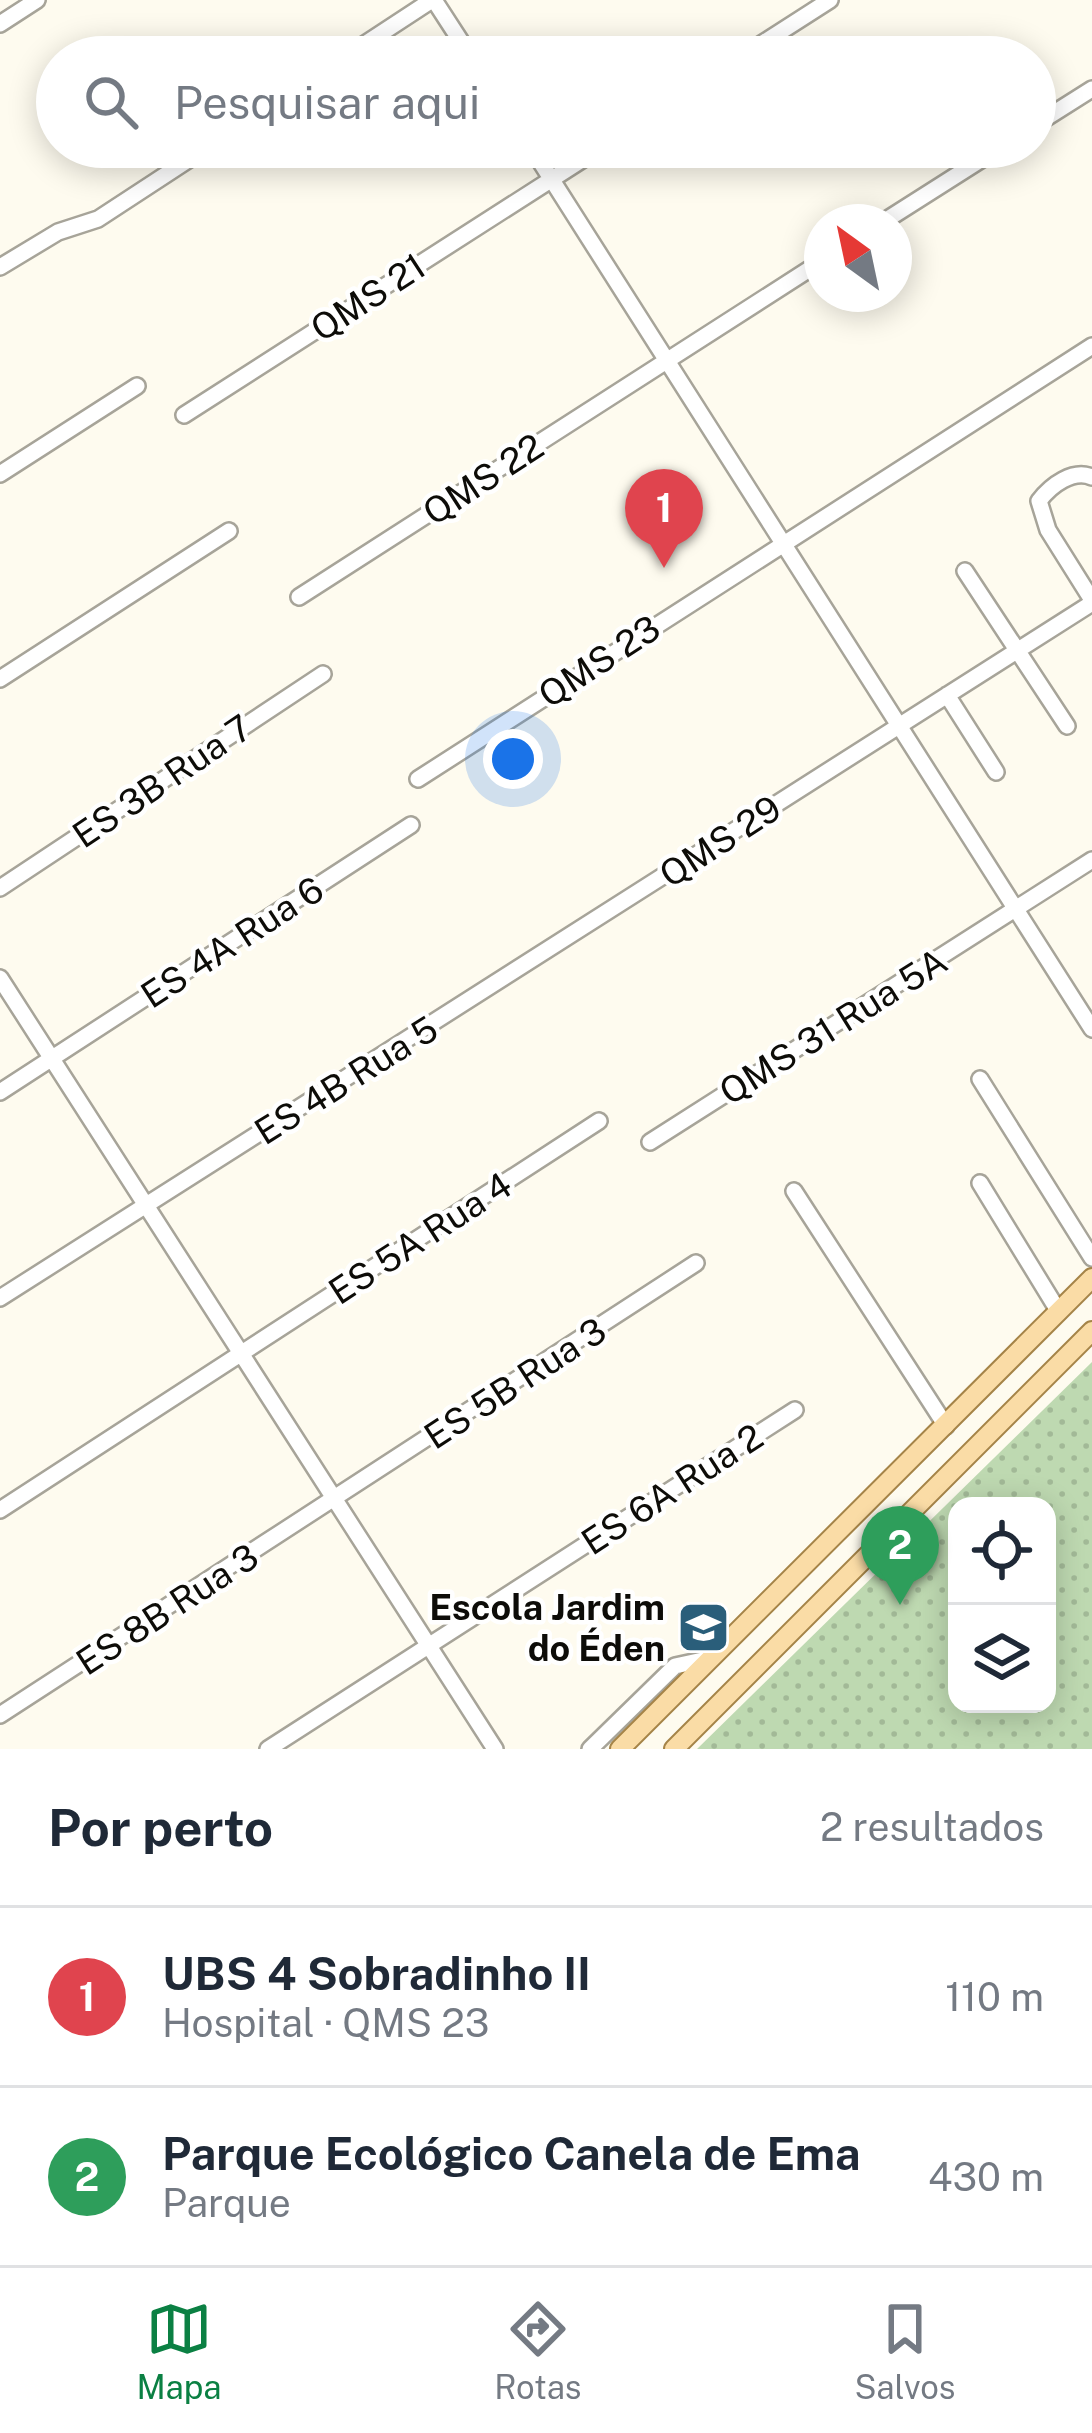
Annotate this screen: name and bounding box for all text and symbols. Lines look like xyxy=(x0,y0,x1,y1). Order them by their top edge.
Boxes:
search box xyxy=(36,36,1056,168)
icon: search xyxy=(78,69,144,135)
text: Pesquisar aqui xyxy=(174,76,480,129)
north arrow xyxy=(804,204,912,312)
street label: QMS 21 xyxy=(303,245,433,349)
street label: QMS 22 xyxy=(415,425,551,533)
pin: 1 xyxy=(625,469,703,568)
street label: QMS 23 xyxy=(531,606,667,716)
street label: ES 3B Rua 7 xyxy=(65,706,259,856)
your location xyxy=(483,729,543,789)
street label: QMS 29 xyxy=(652,786,788,896)
street label: ES 4A Rua 6 xyxy=(133,868,331,1016)
street label: QMS 31 Rua 5A xyxy=(712,939,954,1113)
street label: ES 4B Rua 5 xyxy=(247,1007,445,1153)
street label: ES 5A Rua 4 xyxy=(321,1163,519,1313)
street label: ES 5B Rua 3 xyxy=(417,1309,613,1457)
street label: ES 6A Rua 2 xyxy=(574,1415,770,1563)
map controls xyxy=(948,1497,1056,1713)
button: locate xyxy=(948,1497,1056,1605)
pin: 2 xyxy=(861,1506,939,1605)
street label: ES 8B Rua 3 xyxy=(68,1535,266,1683)
place label: Escola Jardim do Éden xyxy=(429,1586,665,1669)
school or university icon: Escola Jardim do Éden xyxy=(676,1600,732,1656)
button: layers xyxy=(948,1605,1056,1713)
text: Por perto xyxy=(48,1798,273,1857)
text: 2 resultados xyxy=(820,1804,1044,1850)
text: UBS 4 Sobradinho II xyxy=(162,1947,591,2000)
text: 1 xyxy=(79,1974,95,2020)
text: 110 m xyxy=(945,1974,1044,2020)
text: Hospital · QMS 23 xyxy=(162,2000,489,2046)
text: Parque Ecológico Canela de Ema xyxy=(162,2127,860,2180)
text: 2 xyxy=(75,2154,99,2200)
text: 430 m xyxy=(928,2154,1044,2200)
text: Parque xyxy=(162,2180,291,2226)
tab: Mapa xyxy=(136,2296,221,2406)
tab: Rotas xyxy=(494,2296,582,2406)
tab: Salvos xyxy=(854,2296,956,2406)

